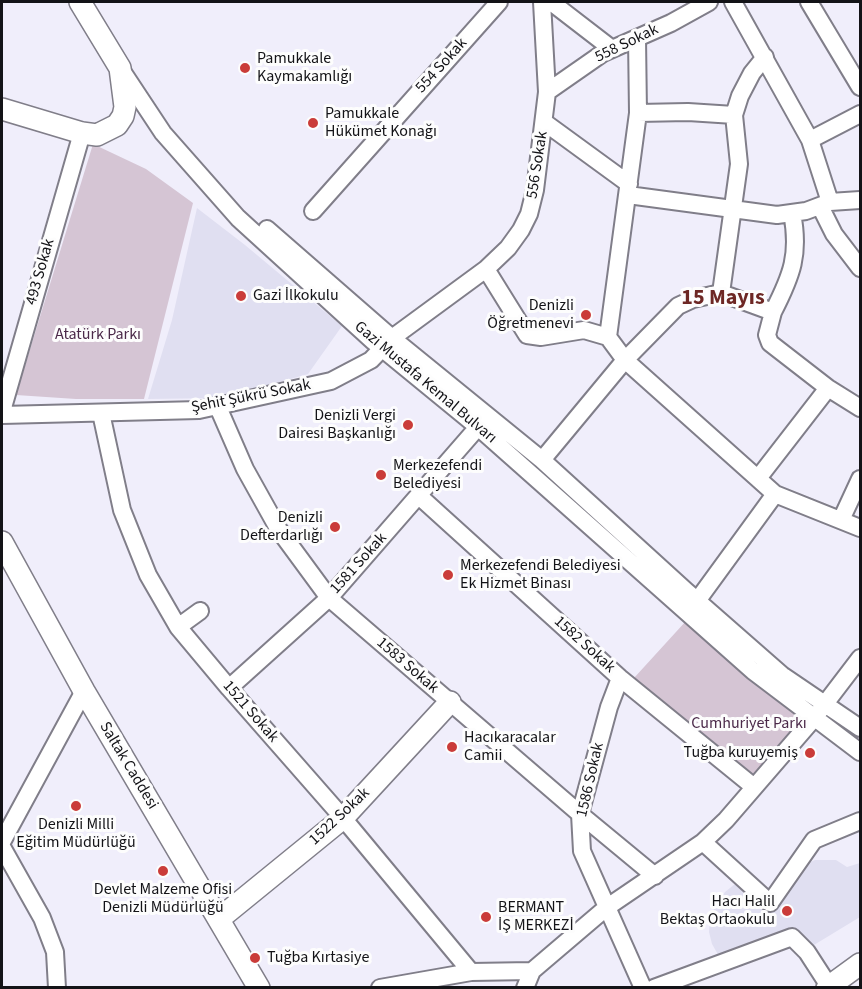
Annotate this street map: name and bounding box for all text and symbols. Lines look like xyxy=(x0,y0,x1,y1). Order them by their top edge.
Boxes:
street label: 558 Sokak xyxy=(592,20,662,68)
street label: 554 Sokak xyxy=(412,34,472,98)
place label: Pamukkale Kaymakamlığı xyxy=(257,49,352,87)
marker: Pamukkale Kaymakamlığı xyxy=(238,61,252,75)
place label: Pamukkale Hükümet Konağı xyxy=(325,104,437,142)
marker: Pamukkale Hükümet Konağı xyxy=(306,116,320,130)
street label: 556 Sokak xyxy=(523,130,553,200)
street label: 493 Sokak xyxy=(22,237,60,307)
place label: Gazi İlkokulu xyxy=(253,286,339,306)
district label: 15 Mayıs xyxy=(681,286,765,312)
marker: Gazi İlkokulu xyxy=(234,289,248,303)
place label: Denizli Öğretmenevi xyxy=(487,296,574,334)
marker: Denizli Öğretmenevi xyxy=(579,308,593,322)
street label: Gazi Mustafa Kemal Bulvarı xyxy=(350,318,500,448)
park label: Atatürk Parkı xyxy=(55,325,141,345)
street label: Şehit Şükrü Sokak xyxy=(190,376,312,418)
place label: Denizli Vergi Dairesi Başkanlığı xyxy=(278,406,396,444)
marker: Denizli Vergi Dairesi Başkanlığı xyxy=(401,418,415,432)
place label: Merkezefendi Belediyesi xyxy=(393,456,482,494)
marker: Merkezefendi Belediyesi xyxy=(374,468,388,482)
place label: Denizli Defterdarlığı xyxy=(240,508,323,546)
marker: Denizli Defterdarlığı xyxy=(328,520,342,534)
street label: 1581 Sokak xyxy=(326,529,392,599)
place label: Merkezefendi Belediyesi Ek Hizmet Binası xyxy=(460,556,621,594)
marker: Merkezefendi Belediyesi Ek Hizmet Binası xyxy=(441,568,455,582)
street label: 1582 Sokak xyxy=(549,612,619,678)
street label: 1583 Sokak xyxy=(372,634,442,698)
street label: 1521 Sokak xyxy=(218,677,282,747)
park label: Cumhuriyet Parkı xyxy=(691,714,807,734)
street label: Saltak Caddesi xyxy=(94,719,162,813)
place label: Hacıkaracalar Camii xyxy=(464,728,556,766)
marker: Hacıkaracalar Camii xyxy=(445,740,459,754)
street label: 1586 Sokak xyxy=(573,741,609,819)
place label: Tuğba kuruyemiş xyxy=(684,743,798,763)
marker: Tuğba kuruyemiş xyxy=(803,746,817,760)
street label: 1522 Sokak xyxy=(306,784,374,850)
marker: Denizli Milli Eğitim Müdürlüğü xyxy=(69,799,83,813)
place label: Denizli Milli Eğitim Müdürlüğü xyxy=(16,815,136,853)
marker: Devlet Malzeme Ofisi Denizli Müdürlüğü xyxy=(156,864,170,878)
place label: Devlet Malzeme Ofisi Denizli Müdürlüğü xyxy=(94,880,232,918)
place label: Hacı Halil Bektaş Ortaokulu xyxy=(660,892,775,930)
place label: BERMANT İŞ MERKEZİ xyxy=(498,898,574,936)
marker: Hacı Halil Bektaş Ortaokulu xyxy=(780,904,794,918)
marker: BERMANT İŞ MERKEZİ xyxy=(479,910,493,924)
place label: Tuğba Kırtasiye xyxy=(267,948,369,968)
marker: Tuğba Kırtasiye xyxy=(248,951,262,965)

